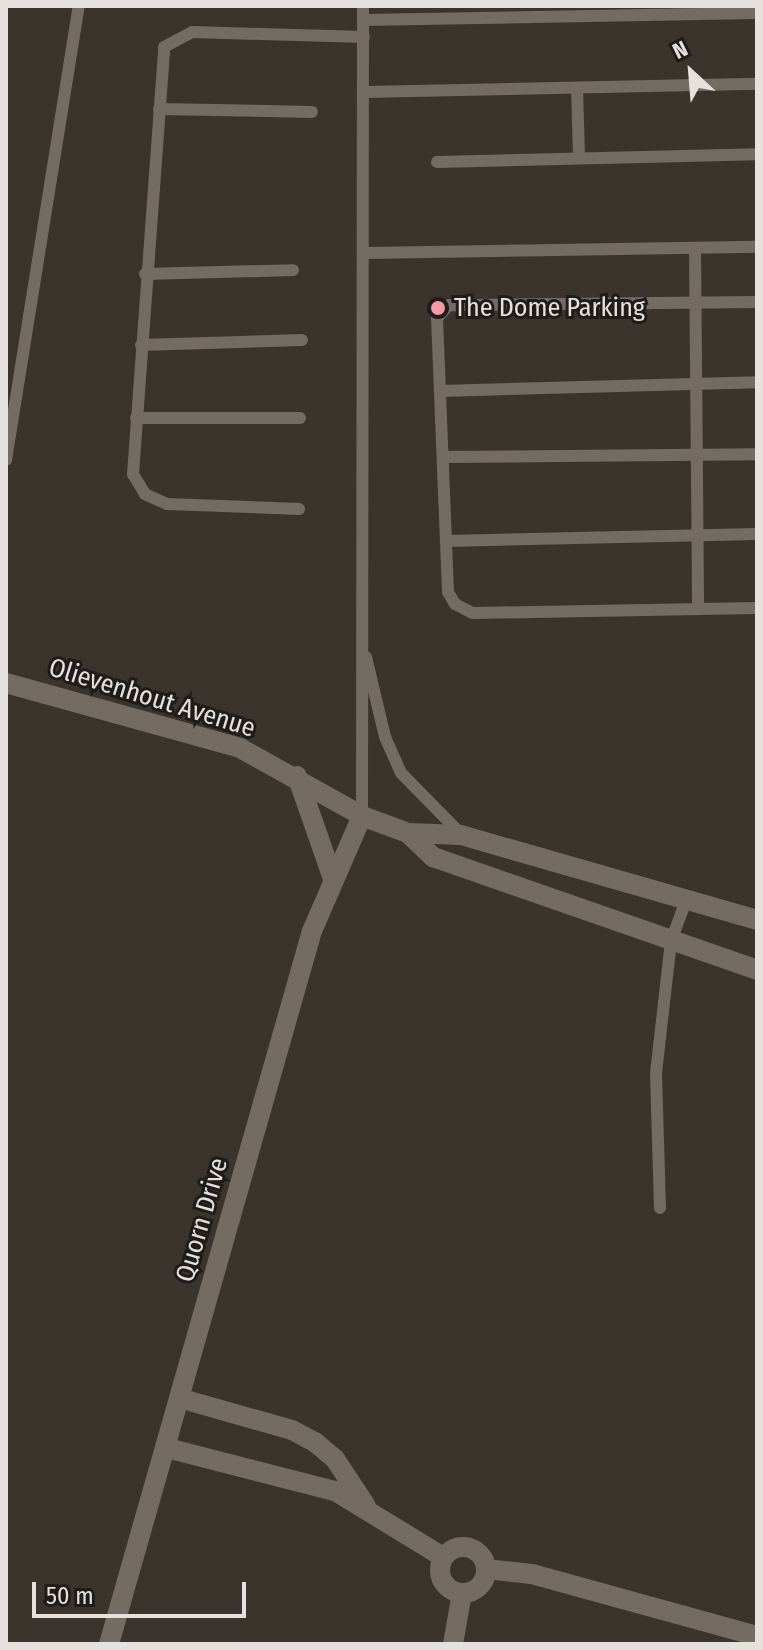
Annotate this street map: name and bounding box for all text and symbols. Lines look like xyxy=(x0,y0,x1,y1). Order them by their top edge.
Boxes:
north arrow xyxy=(651,32,731,112)
text: N xyxy=(668,35,692,65)
place label: The Dome Parking xyxy=(454,292,645,324)
marker: The Dome Parking xyxy=(429,299,447,317)
street label: Olievenhout Avenue xyxy=(45,652,259,744)
street label: Quorn Drive xyxy=(169,1154,235,1286)
scale bar xyxy=(36,1566,250,1616)
text: 50 m xyxy=(46,1582,94,1610)

